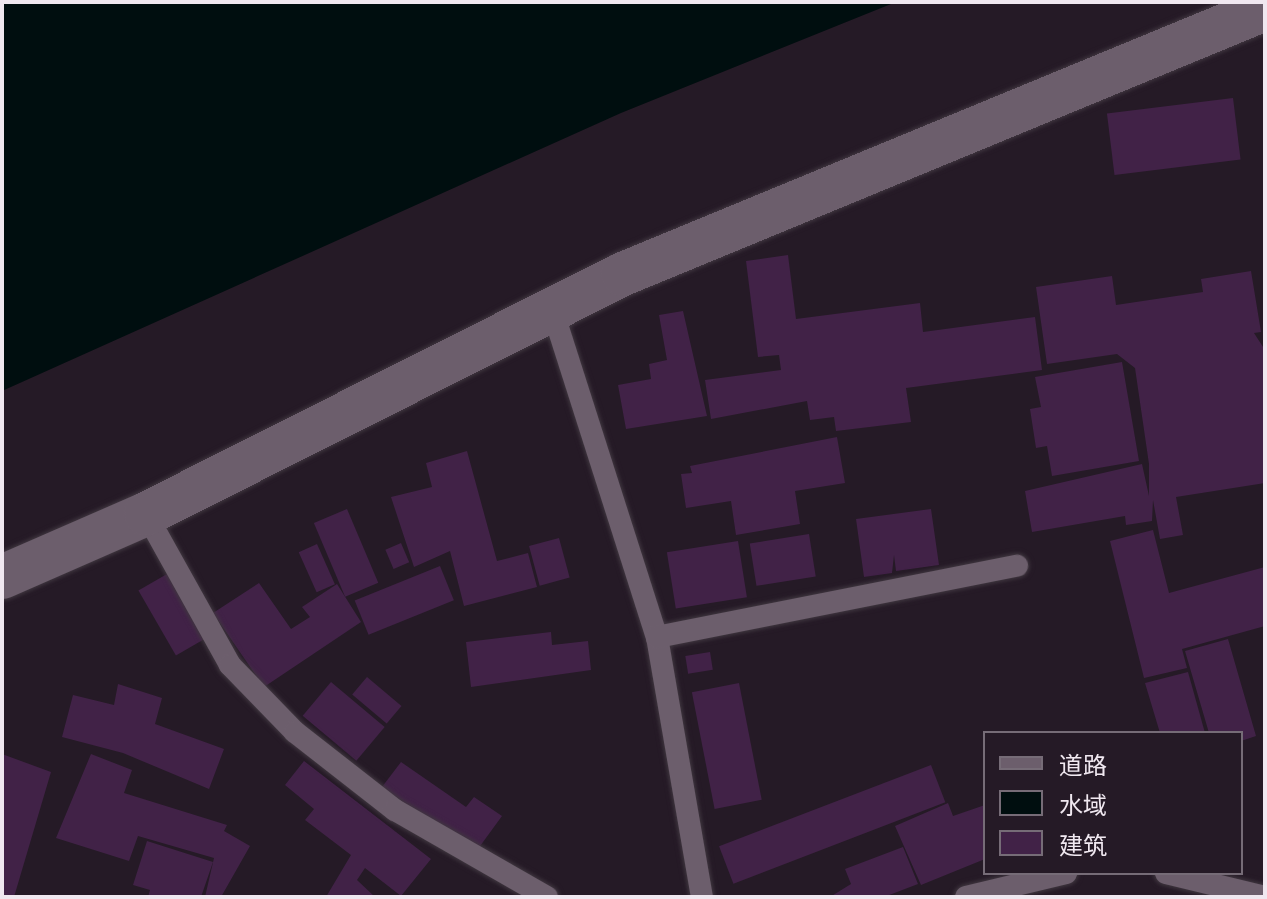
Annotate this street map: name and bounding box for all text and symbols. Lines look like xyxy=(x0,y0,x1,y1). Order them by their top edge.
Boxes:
legend xyxy=(983,731,1243,875)
text: 道路 xyxy=(1059,751,1107,780)
text: 水域 xyxy=(1059,791,1107,820)
text: 建筑 xyxy=(1059,831,1107,860)

